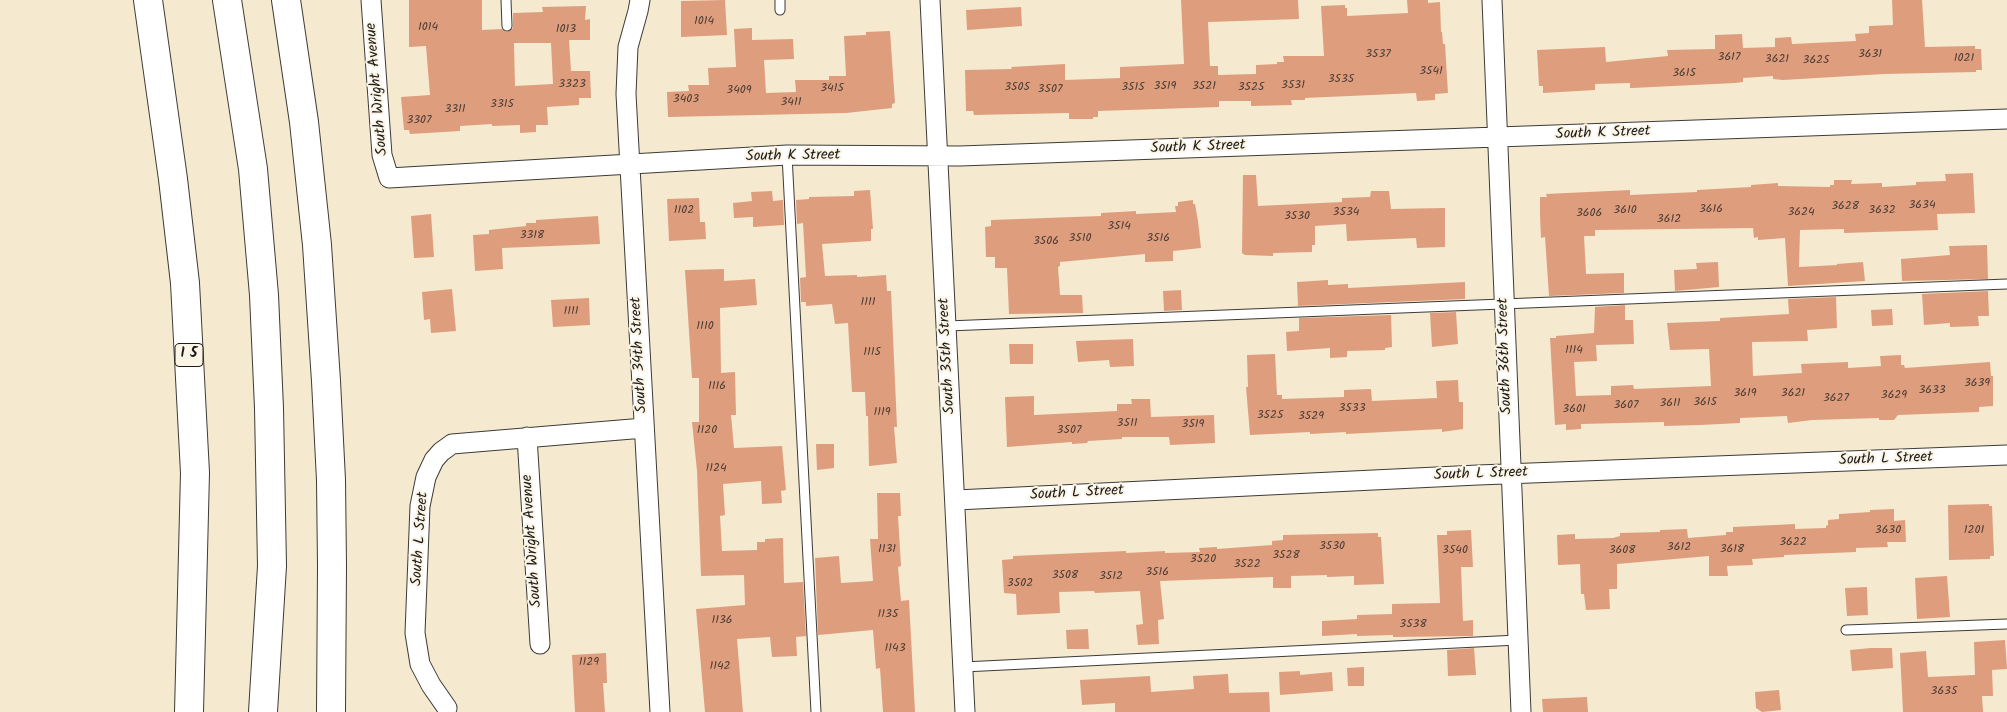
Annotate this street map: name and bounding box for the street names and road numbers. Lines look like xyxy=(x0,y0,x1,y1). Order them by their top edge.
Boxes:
street label: South Wright Avenue xyxy=(363,22,393,156)
street label: South K Street xyxy=(1555,123,1651,145)
street label: South K Street xyxy=(1150,137,1246,159)
street label: South K Street xyxy=(745,147,841,167)
street label: South 34th Street xyxy=(628,296,652,414)
street label: South 35th Street xyxy=(936,297,960,415)
street label: South 36th Street xyxy=(1495,297,1517,415)
road number: I 5 xyxy=(175,344,203,366)
street label: South L Street xyxy=(1839,449,1933,471)
street label: South L Street xyxy=(1434,464,1528,486)
street label: South Wright Avenue xyxy=(519,474,547,608)
street label: South L Street xyxy=(1030,483,1124,505)
street label: South L Street xyxy=(409,491,433,587)

